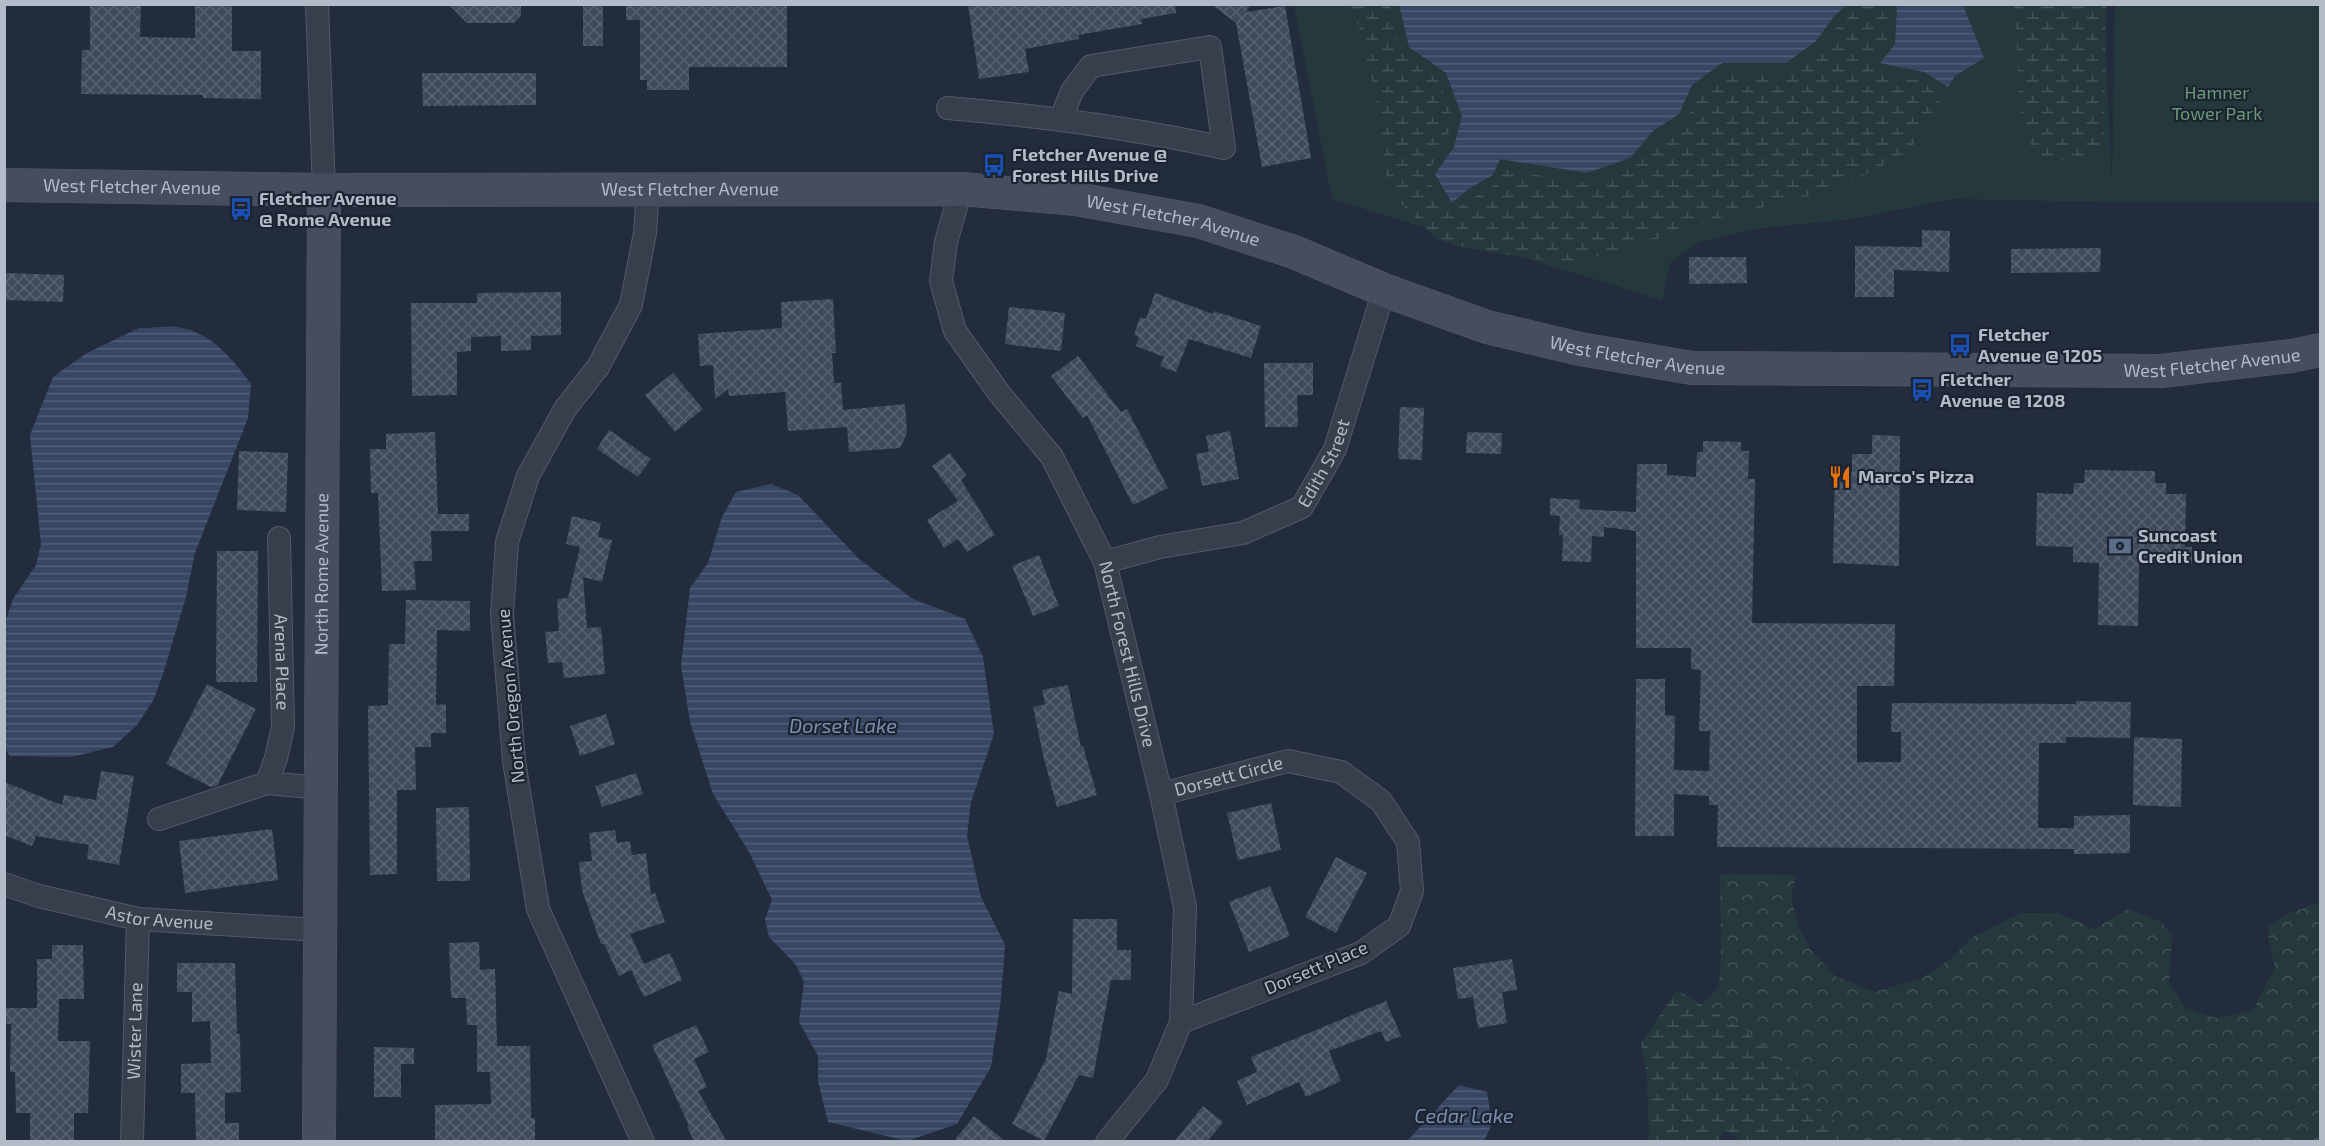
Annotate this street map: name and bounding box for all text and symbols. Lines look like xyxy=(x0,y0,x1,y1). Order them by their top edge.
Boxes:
park label: Hamner Tower Park xyxy=(2172,81,2262,124)
place label: Fletcher Avenue @ Forest Hills Drive xyxy=(1012,143,1167,186)
bus stop icon: Fletcher Avenue @ Forest Hills Drive xyxy=(981,152,1007,178)
street label: West Fletcher Avenue xyxy=(43,174,221,198)
street label: West Fletcher Avenue xyxy=(601,177,779,200)
place label: Fletcher Avenue @ Rome Avenue xyxy=(259,187,397,230)
street label: West Fletcher Avenue xyxy=(1085,189,1263,250)
bus stop icon: Fletcher Avenue @ Rome Avenue xyxy=(228,196,254,222)
place label: Fletcher Avenue @ 1205 xyxy=(1978,323,2102,366)
street label: West Fletcher Avenue xyxy=(1548,330,1725,378)
bus stop icon: Fletcher Avenue @ 1205 xyxy=(1947,332,1973,358)
street label: West Fletcher Avenue xyxy=(2123,343,2302,381)
place label: Fletcher Avenue @ 1208 xyxy=(1940,368,2065,411)
bus stop icon: Fletcher Avenue @ 1208 xyxy=(1909,377,1935,403)
street label: Edith Street xyxy=(1292,416,1354,511)
restaurant icon: Marco's Pizza xyxy=(1827,464,1853,490)
place label: Marco's Pizza xyxy=(1858,465,1974,487)
street label: North Rome Avenue xyxy=(310,493,332,655)
place label: Suncoast Credit Union xyxy=(2138,524,2243,567)
bank icon: Suncoast Credit Union xyxy=(2107,533,2133,559)
street label: North Forest Hills Drive xyxy=(1095,559,1161,749)
street label: North Oregon Avenue xyxy=(491,608,529,784)
street label: Arena Place xyxy=(271,614,295,710)
water label: Dorset Lake xyxy=(789,713,897,737)
street label: Dorsett Circle xyxy=(1172,751,1285,800)
street label: Astor Avenue xyxy=(104,900,214,934)
street label: Dorsett Place xyxy=(1261,935,1371,999)
street label: Wister Lane xyxy=(122,982,146,1080)
water label: Cedar Lake xyxy=(1414,1103,1514,1127)

